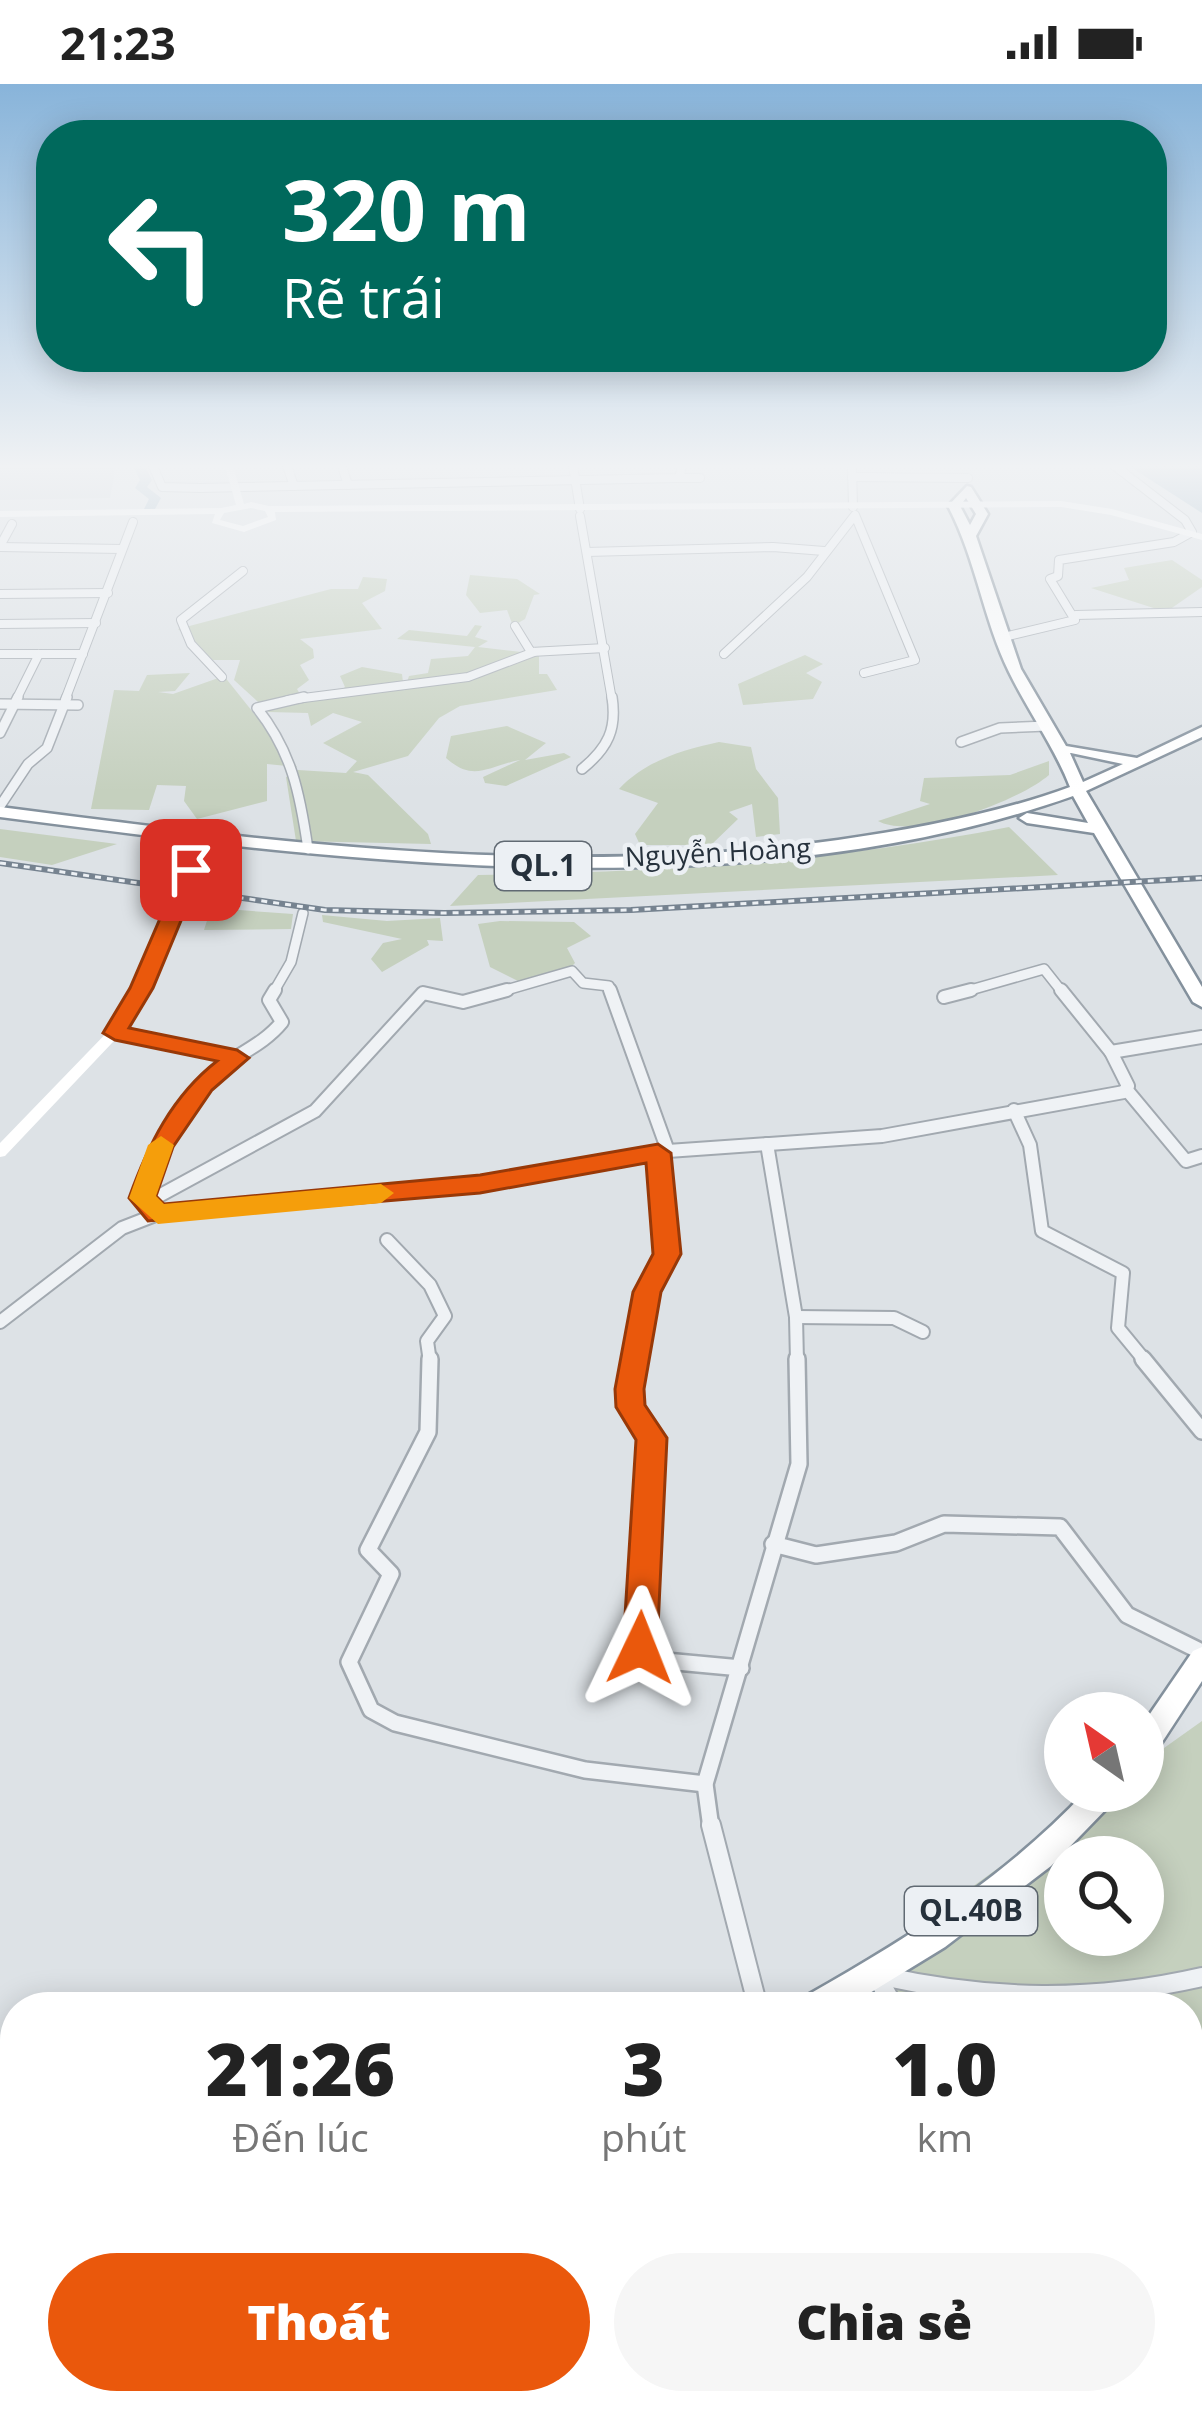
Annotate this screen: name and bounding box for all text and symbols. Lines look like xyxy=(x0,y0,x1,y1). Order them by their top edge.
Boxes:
text: 21:23 xyxy=(60,12,176,73)
text: 320 m xyxy=(282,151,530,266)
icon: left xyxy=(84,168,240,324)
text: Rẽ trái xyxy=(282,260,445,334)
pin xyxy=(140,819,242,921)
street label: Nguyễn Hoàng xyxy=(624,828,812,875)
icon: arrive xyxy=(158,837,224,903)
road number: QL.1 xyxy=(495,842,591,890)
position arrow xyxy=(577,1585,703,1711)
north arrow xyxy=(1044,1692,1164,1812)
map controls xyxy=(1044,1692,1164,1956)
button: search xyxy=(1044,1836,1164,1956)
road number: QL.40B xyxy=(905,1887,1037,1935)
text: 21:26 xyxy=(206,2019,395,2117)
text: 3 xyxy=(623,2019,665,2117)
text: 1.0 xyxy=(892,2019,997,2117)
text: Đến lúc xyxy=(232,2110,369,2163)
text: phút xyxy=(601,2110,686,2163)
text: km xyxy=(916,2110,973,2163)
button: Thoát xyxy=(48,2253,590,2391)
button: Chia sẻ xyxy=(614,2253,1155,2391)

